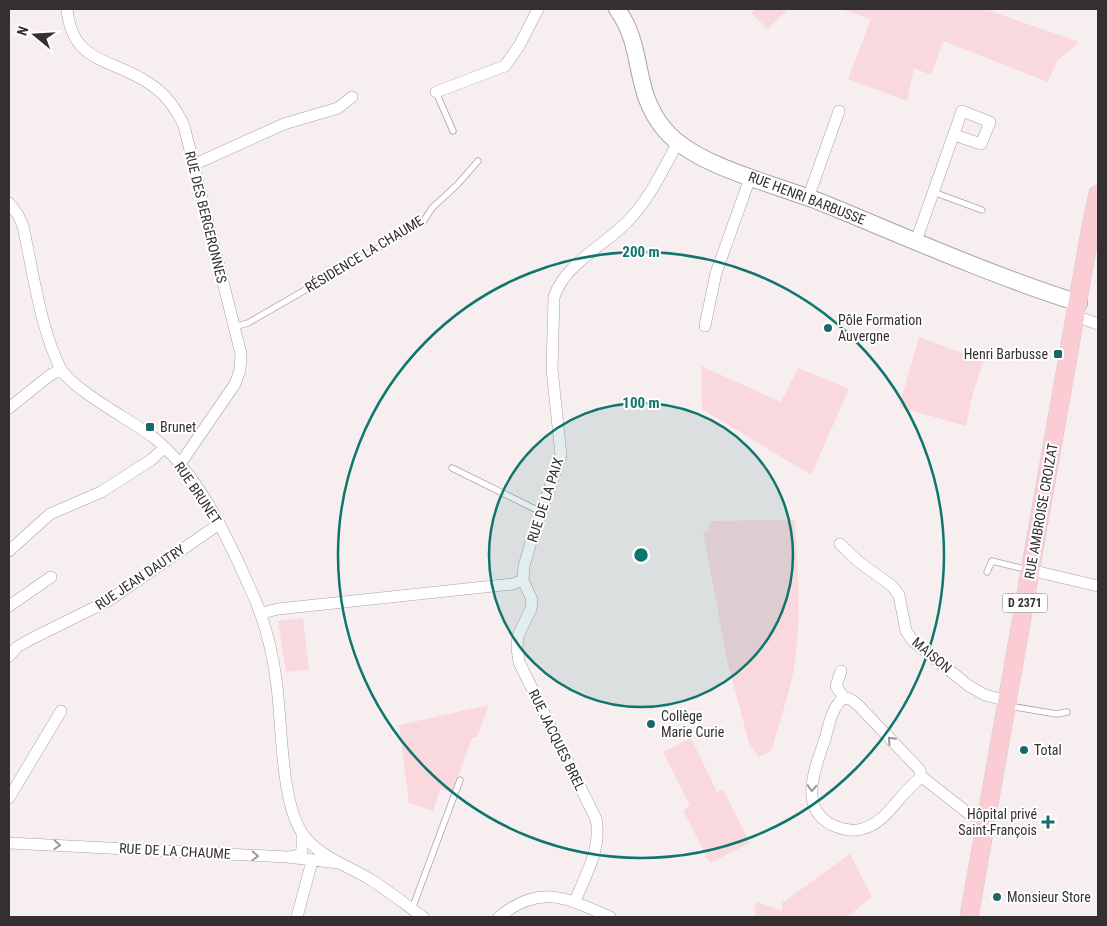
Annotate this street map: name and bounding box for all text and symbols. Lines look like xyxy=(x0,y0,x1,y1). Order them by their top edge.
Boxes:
north arrow xyxy=(10,10,60,60)
text: N xyxy=(14,24,32,38)
street label: RUE DES BERGERONNES xyxy=(182,149,230,285)
street label: RUE HENRI BARBUSSE xyxy=(746,168,868,228)
street label: RÉSIDENCE LA CHAUME xyxy=(301,211,426,296)
text: 200 m xyxy=(622,243,660,261)
place label: Pôle Formation Auvergne xyxy=(838,312,922,344)
marker: Pôle Formation Auvergne xyxy=(822,322,834,334)
place label: Henri Barbusse xyxy=(964,346,1048,362)
marker: Henri Barbusse xyxy=(1052,348,1064,360)
text: 100 m xyxy=(622,394,660,412)
place label: Brunet xyxy=(160,419,196,435)
marker: Brunet xyxy=(144,421,156,433)
street label: RUE AMBROISE CROIZAT xyxy=(1021,442,1061,580)
street label: RUE DE LA PAIX xyxy=(524,455,566,544)
street label: RUE BRUNET xyxy=(171,459,225,527)
street label: RUE JEAN DAUTRY xyxy=(92,541,188,613)
centre of rings xyxy=(632,546,650,564)
road number: D 2371 xyxy=(1002,594,1048,612)
street label: MAISON xyxy=(909,634,955,676)
street label: RUE JACQUES BREL xyxy=(526,687,589,793)
place label: Collège Marie Curie xyxy=(661,708,725,740)
marker: Collège Marie Curie xyxy=(645,718,657,730)
one-way arrow xyxy=(888,737,897,746)
place label: Total xyxy=(1034,742,1062,758)
marker: Total xyxy=(1018,744,1030,756)
one-way arrow xyxy=(806,784,817,792)
place label: Hôpital privé Saint-François xyxy=(958,806,1037,838)
marker: Hôpital privé Saint-François xyxy=(1041,815,1055,829)
one-way arrow xyxy=(54,840,62,851)
street label: RUE DE LA CHAUME xyxy=(119,840,231,862)
one-way arrow xyxy=(251,850,259,861)
place label: Monsieur Store xyxy=(1007,889,1091,905)
marker: Monsieur Store xyxy=(991,891,1003,903)

